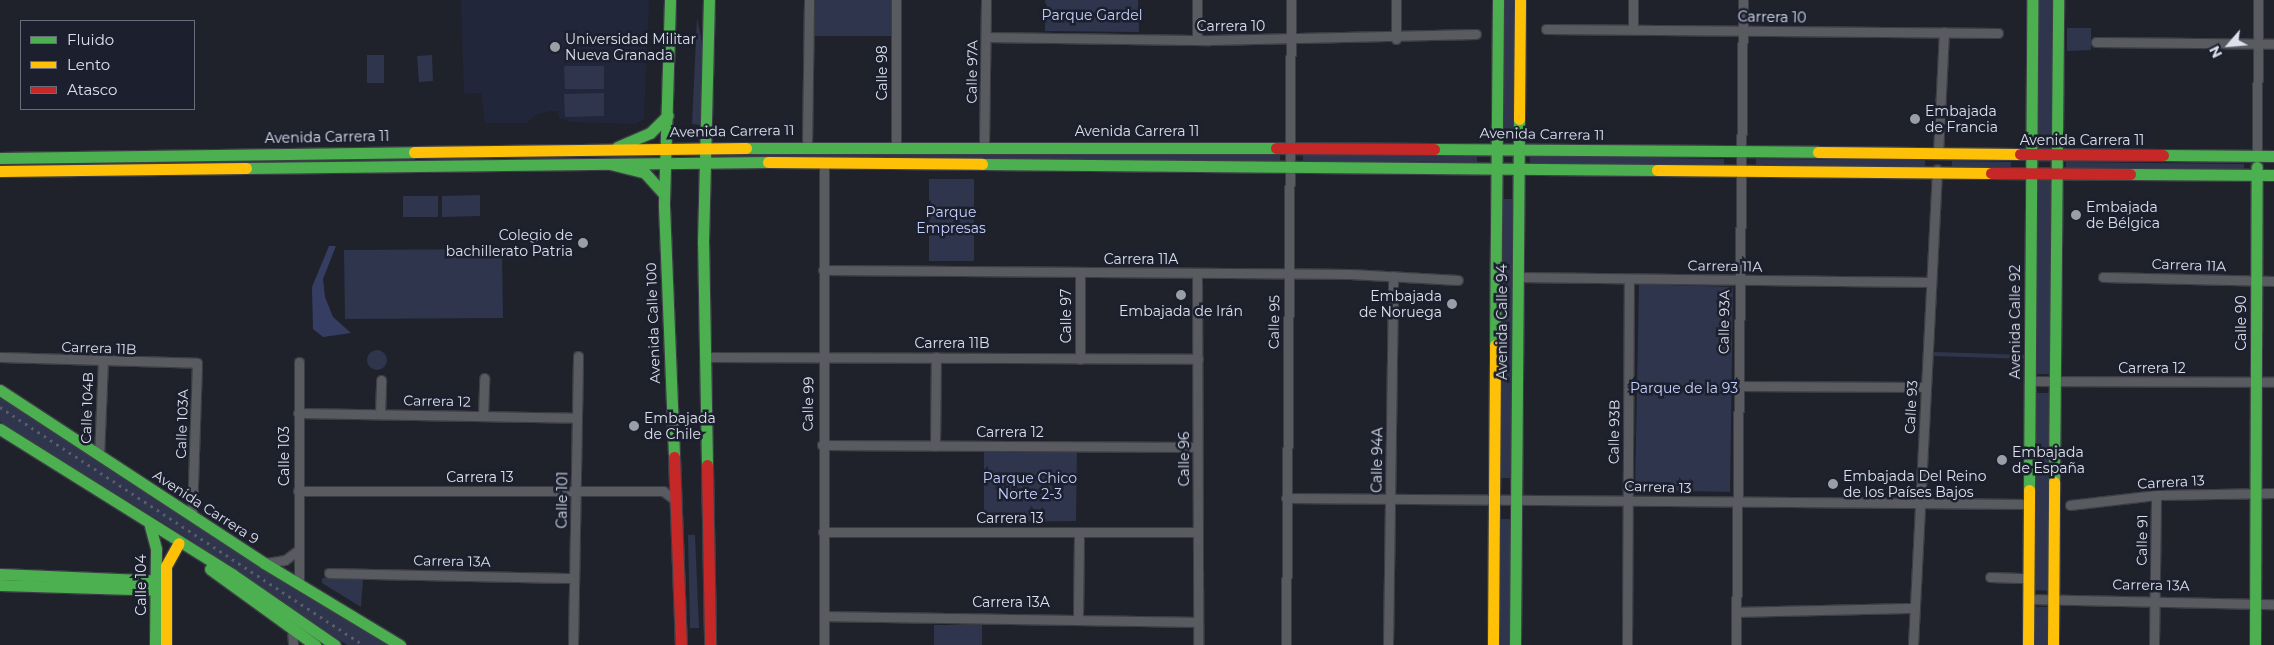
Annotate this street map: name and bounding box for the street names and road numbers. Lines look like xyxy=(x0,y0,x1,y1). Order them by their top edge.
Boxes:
street label: Carrera 10 xyxy=(1737,8,1807,26)
street label: Carrera 10 xyxy=(1197,18,1265,34)
street label: Calle 97A xyxy=(963,40,981,104)
street label: Calle 98 xyxy=(874,45,890,101)
street label: Avenida Carrera 11 xyxy=(670,122,794,140)
street label: Avenida Carrera 11 xyxy=(1075,123,1199,139)
street label: Avenida Carrera 11 xyxy=(1480,125,1604,143)
street label: Avenida Carrera 11 xyxy=(265,128,389,146)
street label: Avenida Carrera 11 xyxy=(2020,132,2144,148)
street label: Carrera 11A xyxy=(1104,251,1178,267)
street label: Carrera 11A xyxy=(2151,255,2227,275)
street label: Carrera 11A xyxy=(1688,257,1762,275)
street label: Avenida Calle 100 xyxy=(642,262,664,384)
street label: Avenida Calle 94 xyxy=(1494,264,1510,380)
street label: Avenida Calle 92 xyxy=(2007,265,2023,379)
street label: Calle 97 xyxy=(1058,289,1074,343)
street label: Calle 93A xyxy=(1715,290,1733,354)
street label: Calle 95 xyxy=(1265,295,1283,349)
street label: Calle 90 xyxy=(2233,295,2249,351)
street label: Carrera 11B xyxy=(914,335,990,351)
street label: Carrera 11B xyxy=(61,338,137,358)
street label: Carrera 12 xyxy=(2118,360,2186,376)
street label: Calle 104B xyxy=(77,372,97,444)
street label: Calle 99 xyxy=(799,376,817,432)
street label: Calle 93 xyxy=(1901,380,1921,434)
street label: Calle 103A xyxy=(172,389,192,459)
street label: Carrera 12 xyxy=(403,392,471,410)
street label: Calle 93B xyxy=(1605,400,1623,464)
street label: Carrera 12 xyxy=(976,424,1044,440)
street label: Calle 103 xyxy=(276,426,292,486)
street label: Calle 94A xyxy=(1368,427,1386,493)
street label: Calle 96 xyxy=(1176,432,1192,486)
street label: Avenida Carrera 9 xyxy=(150,466,262,548)
street label: Carrera 13 xyxy=(446,469,514,485)
street label: Calle 101 xyxy=(553,471,571,529)
street label: Carrera 13 xyxy=(2137,472,2205,492)
street label: Carrera 13 xyxy=(1624,477,1692,497)
street label: Carrera 13 xyxy=(976,510,1044,526)
street label: Calle 91 xyxy=(2133,514,2151,566)
street label: Carrera 13A xyxy=(413,552,491,570)
street label: Calle 104 xyxy=(133,554,149,616)
street label: Carrera 13A xyxy=(2112,576,2190,594)
street label: Carrera 13A xyxy=(972,594,1050,610)

